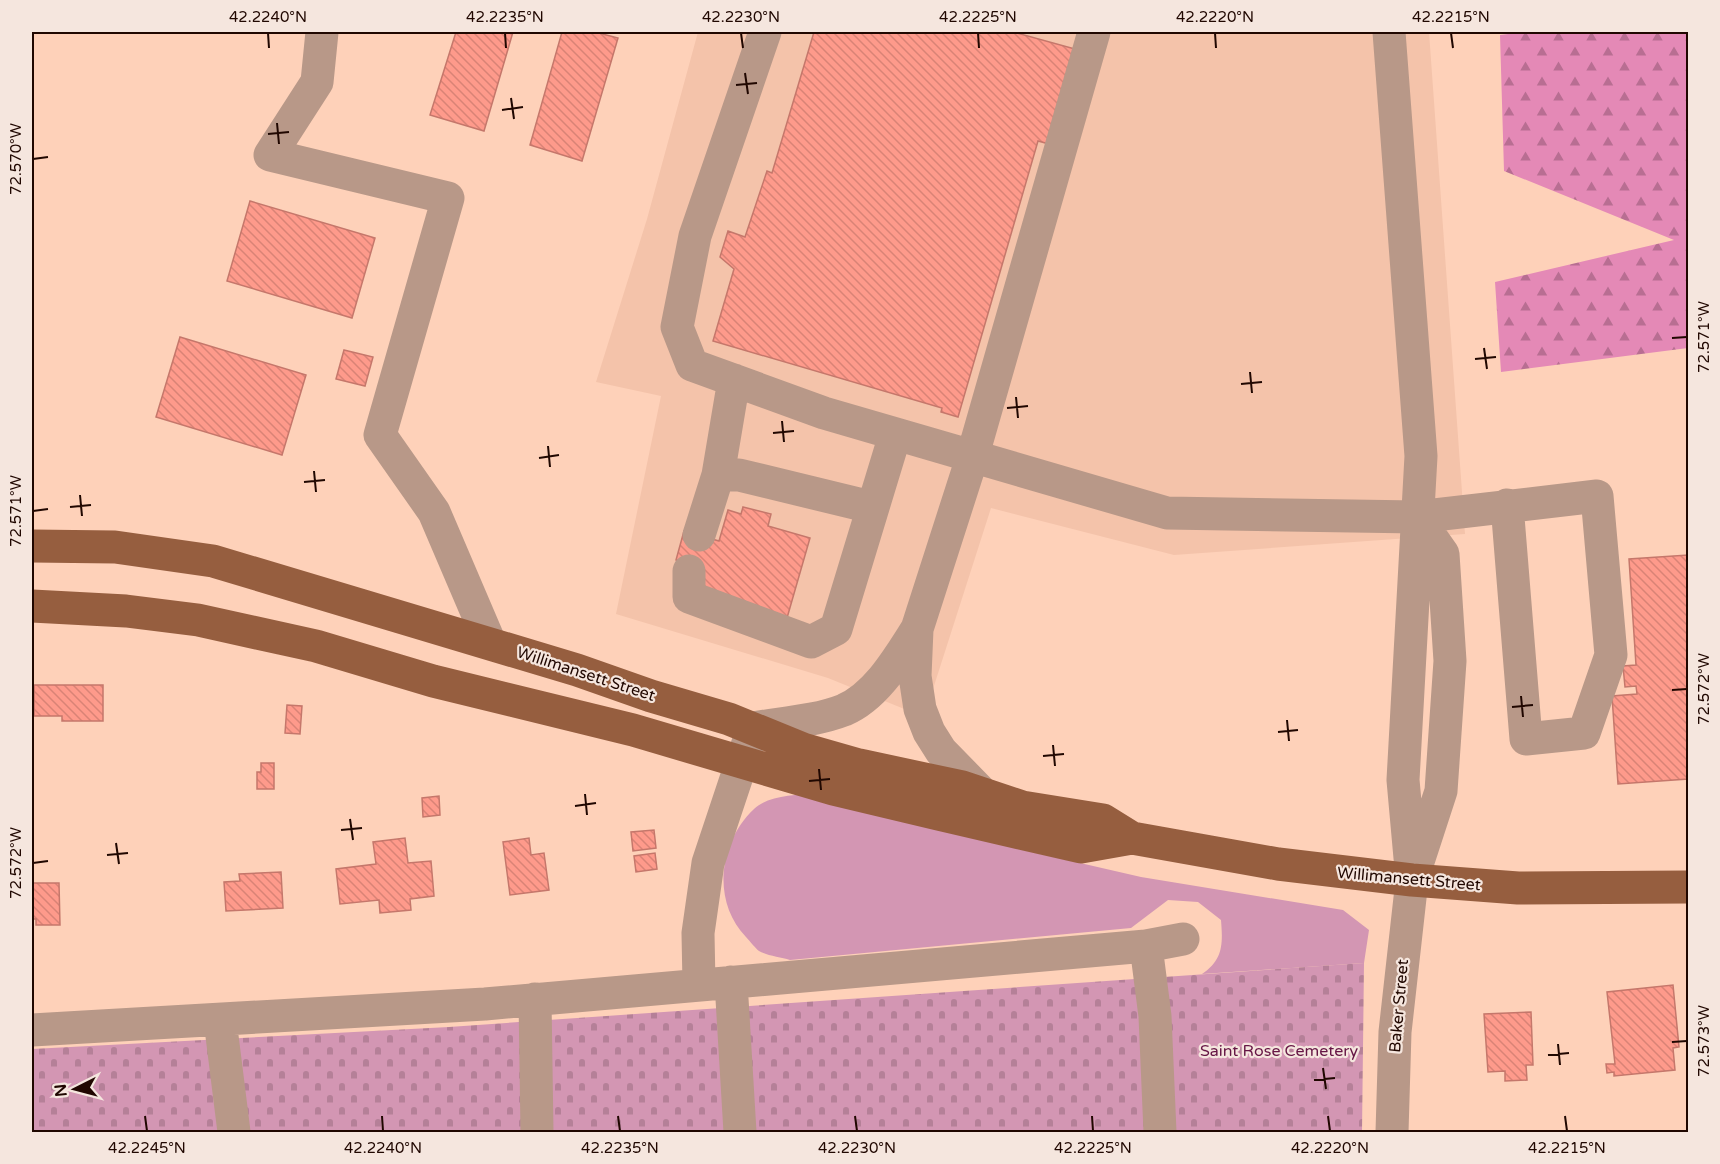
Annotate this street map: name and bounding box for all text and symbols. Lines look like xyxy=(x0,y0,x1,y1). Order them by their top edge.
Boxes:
text: 42.2240°N xyxy=(229,8,307,26)
text: 42.2235°N xyxy=(466,8,544,26)
text: 42.2230°N xyxy=(702,8,780,26)
text: 42.2225°N xyxy=(939,8,1017,26)
text: 42.2220°N xyxy=(1176,8,1254,26)
text: 42.2215°N xyxy=(1412,8,1490,26)
text: 72.570°W xyxy=(7,123,25,195)
text: 72.571°W xyxy=(1695,301,1713,373)
text: 72.571°W xyxy=(7,475,25,547)
street label: Willimansett Street xyxy=(514,642,658,706)
text: 72.572°W xyxy=(1695,653,1713,725)
text: 72.572°W xyxy=(7,827,25,899)
street label: Willimansett Street xyxy=(1336,863,1482,895)
street label: Baker Street xyxy=(1385,958,1413,1054)
text: 72.573°W xyxy=(1695,1005,1713,1077)
park label: Saint Rose Cemetery xyxy=(1200,1041,1358,1061)
north arrow xyxy=(45,1059,105,1119)
text: N xyxy=(50,1083,72,1098)
text: 42.2245°N xyxy=(108,1139,186,1157)
text: 42.2240°N xyxy=(344,1139,422,1157)
text: 42.2235°N xyxy=(581,1139,659,1157)
text: 42.2230°N xyxy=(818,1139,896,1157)
text: 42.2225°N xyxy=(1054,1139,1132,1157)
text: 42.2220°N xyxy=(1291,1139,1369,1157)
text: 42.2215°N xyxy=(1528,1139,1606,1157)

